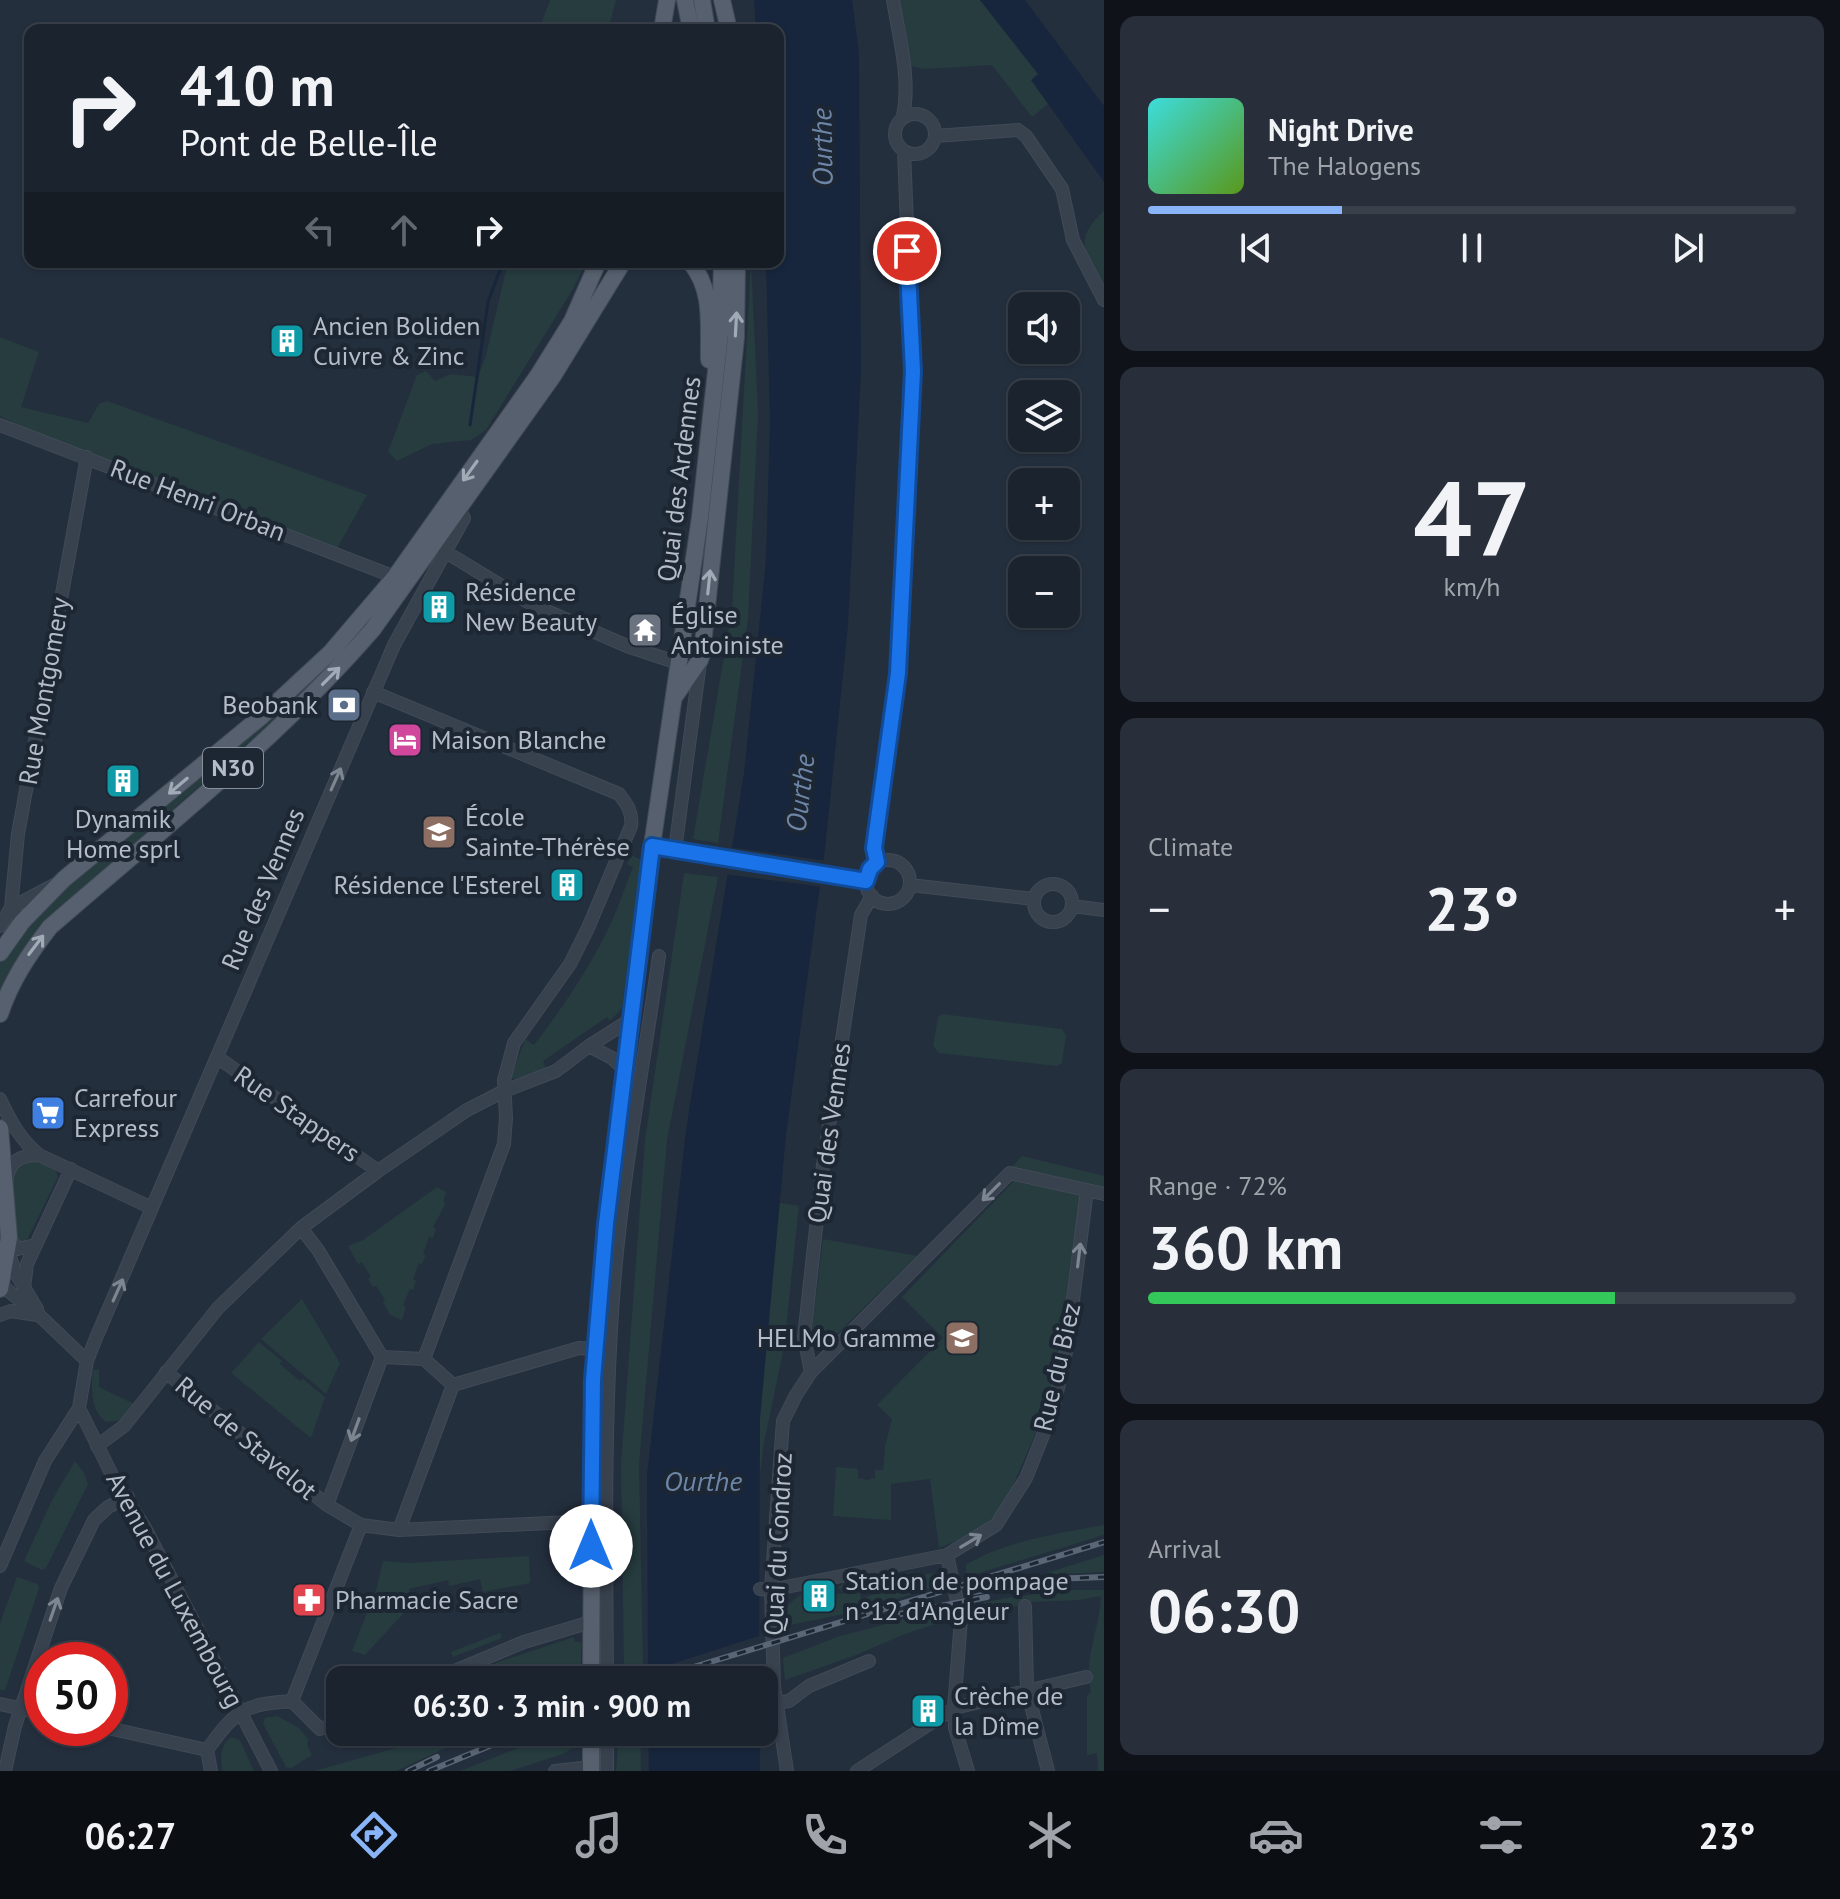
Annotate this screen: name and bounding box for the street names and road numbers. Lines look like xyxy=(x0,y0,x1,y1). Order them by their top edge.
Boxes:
street label: Quai des Ardennes xyxy=(650,374,707,584)
street label: Rue Henri Orban xyxy=(106,451,290,548)
street label: Rue Montgomery xyxy=(11,595,76,787)
road number: N30 xyxy=(203,748,263,788)
street label: Rue des Vennes xyxy=(214,803,311,975)
street label: Quai des Vennes xyxy=(800,1041,858,1225)
street label: Rue Stappers xyxy=(228,1058,367,1169)
street label: Rue du Biez xyxy=(1026,1299,1087,1434)
street label: Rue de Stavelot xyxy=(169,1369,324,1507)
street label: Quai du Condroz xyxy=(756,1451,799,1637)
street label: Avenue du Luxembourg xyxy=(99,1466,251,1713)

